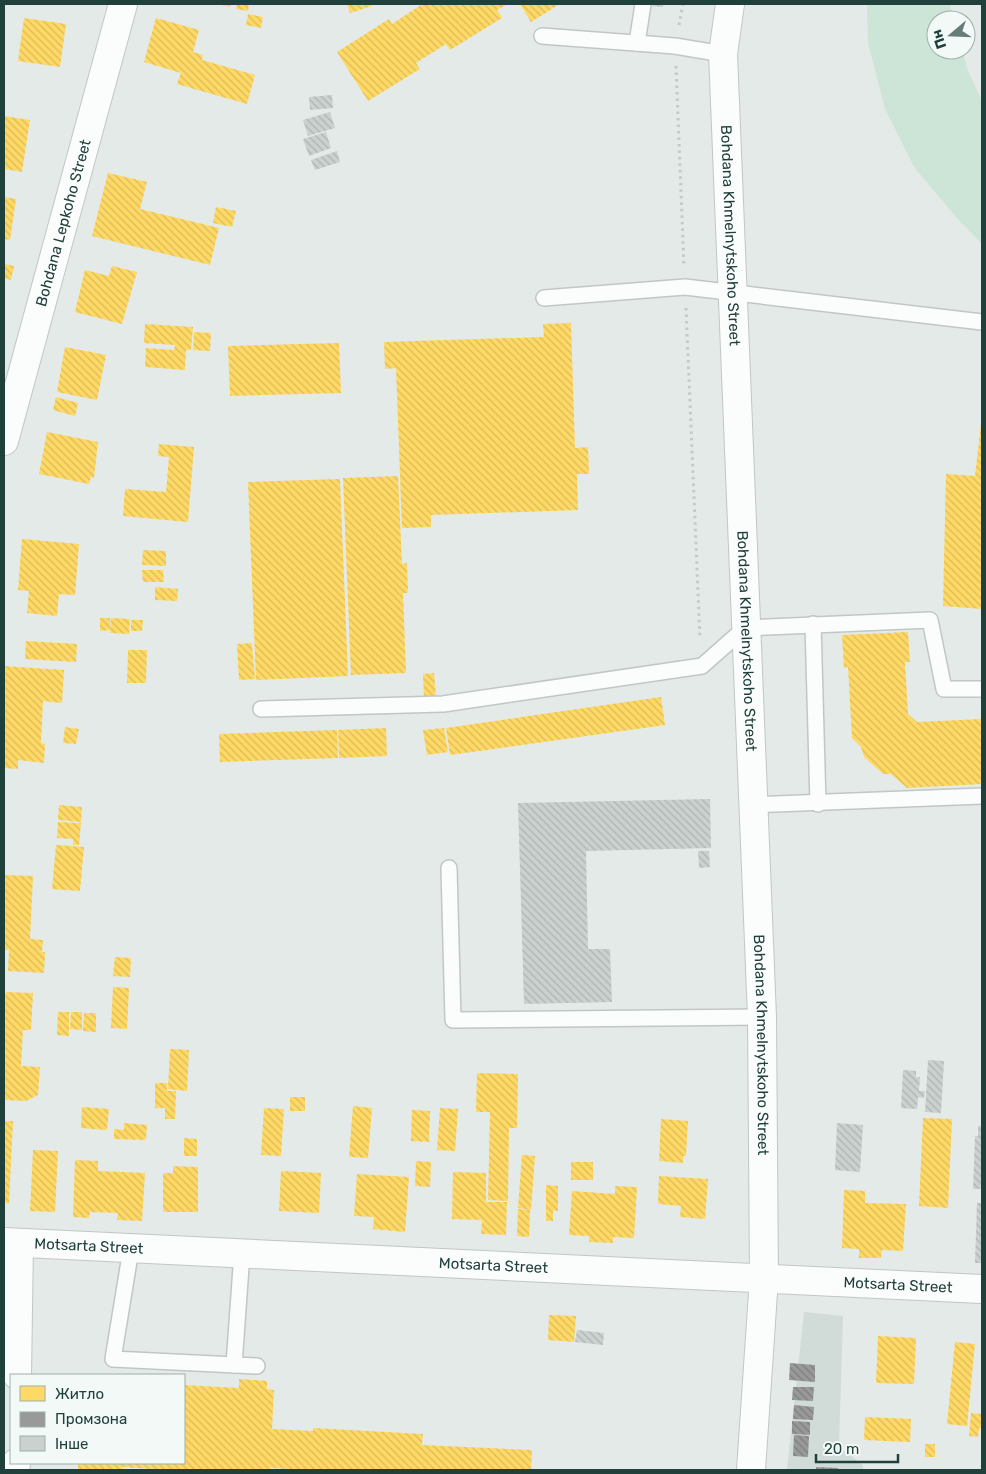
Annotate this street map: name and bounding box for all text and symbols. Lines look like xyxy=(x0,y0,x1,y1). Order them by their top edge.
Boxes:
north arrow xyxy=(926,10,976,60)
text: Пн xyxy=(928,27,950,51)
street label: Bohdana Khmelnytskoho Street xyxy=(717,124,744,346)
street label: Bohdana Lepkoho Street xyxy=(32,137,95,309)
street label: Bohdana Khmelnytskoho Street xyxy=(733,530,760,752)
street label: Bohdana Khmelnytskoho Street xyxy=(750,934,772,1156)
street label: Motsarta Street xyxy=(34,1234,144,1258)
street label: Motsarta Street xyxy=(438,1254,549,1277)
street label: Motsarta Street xyxy=(843,1273,953,1297)
legend xyxy=(10,1374,185,1464)
text: Житло xyxy=(55,1385,104,1403)
text: Промзона xyxy=(55,1410,127,1428)
scale bar xyxy=(816,1432,898,1464)
text: Інше xyxy=(55,1435,88,1453)
text: 20 m xyxy=(824,1440,859,1458)

